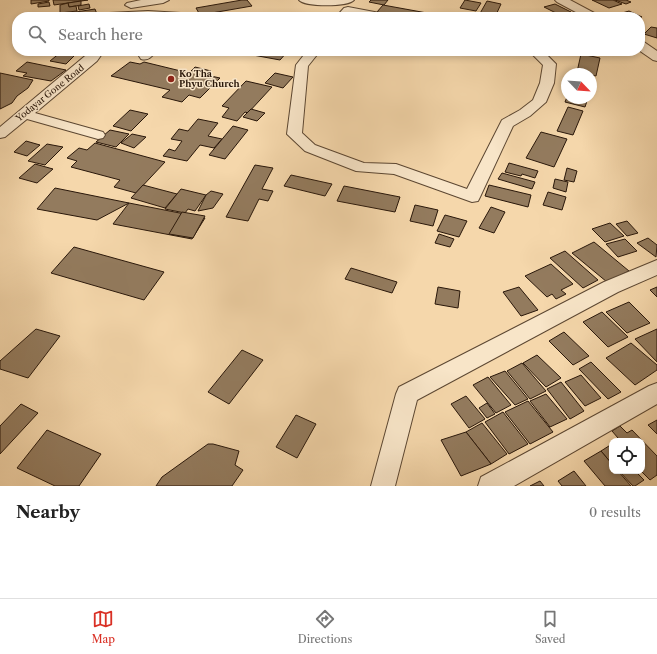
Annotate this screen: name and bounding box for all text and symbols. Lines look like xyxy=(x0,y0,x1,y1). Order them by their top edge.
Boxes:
search box xyxy=(12,12,645,56)
icon: search xyxy=(26,23,48,45)
text: Search here xyxy=(58,25,143,44)
street label: Yodayar Gone Road xyxy=(13,61,86,124)
place label: Ko Tha Phyu Church xyxy=(179,68,240,89)
north arrow xyxy=(561,68,597,104)
marker: Ko Tha Phyu Church xyxy=(166,74,176,84)
map controls xyxy=(609,438,645,474)
button: locate xyxy=(609,438,645,474)
text: Nearby xyxy=(16,502,80,522)
text: 0 results xyxy=(589,504,641,520)
tab: Map xyxy=(91,608,115,646)
tab: Directions xyxy=(298,608,352,646)
tab: Saved xyxy=(535,608,566,646)

